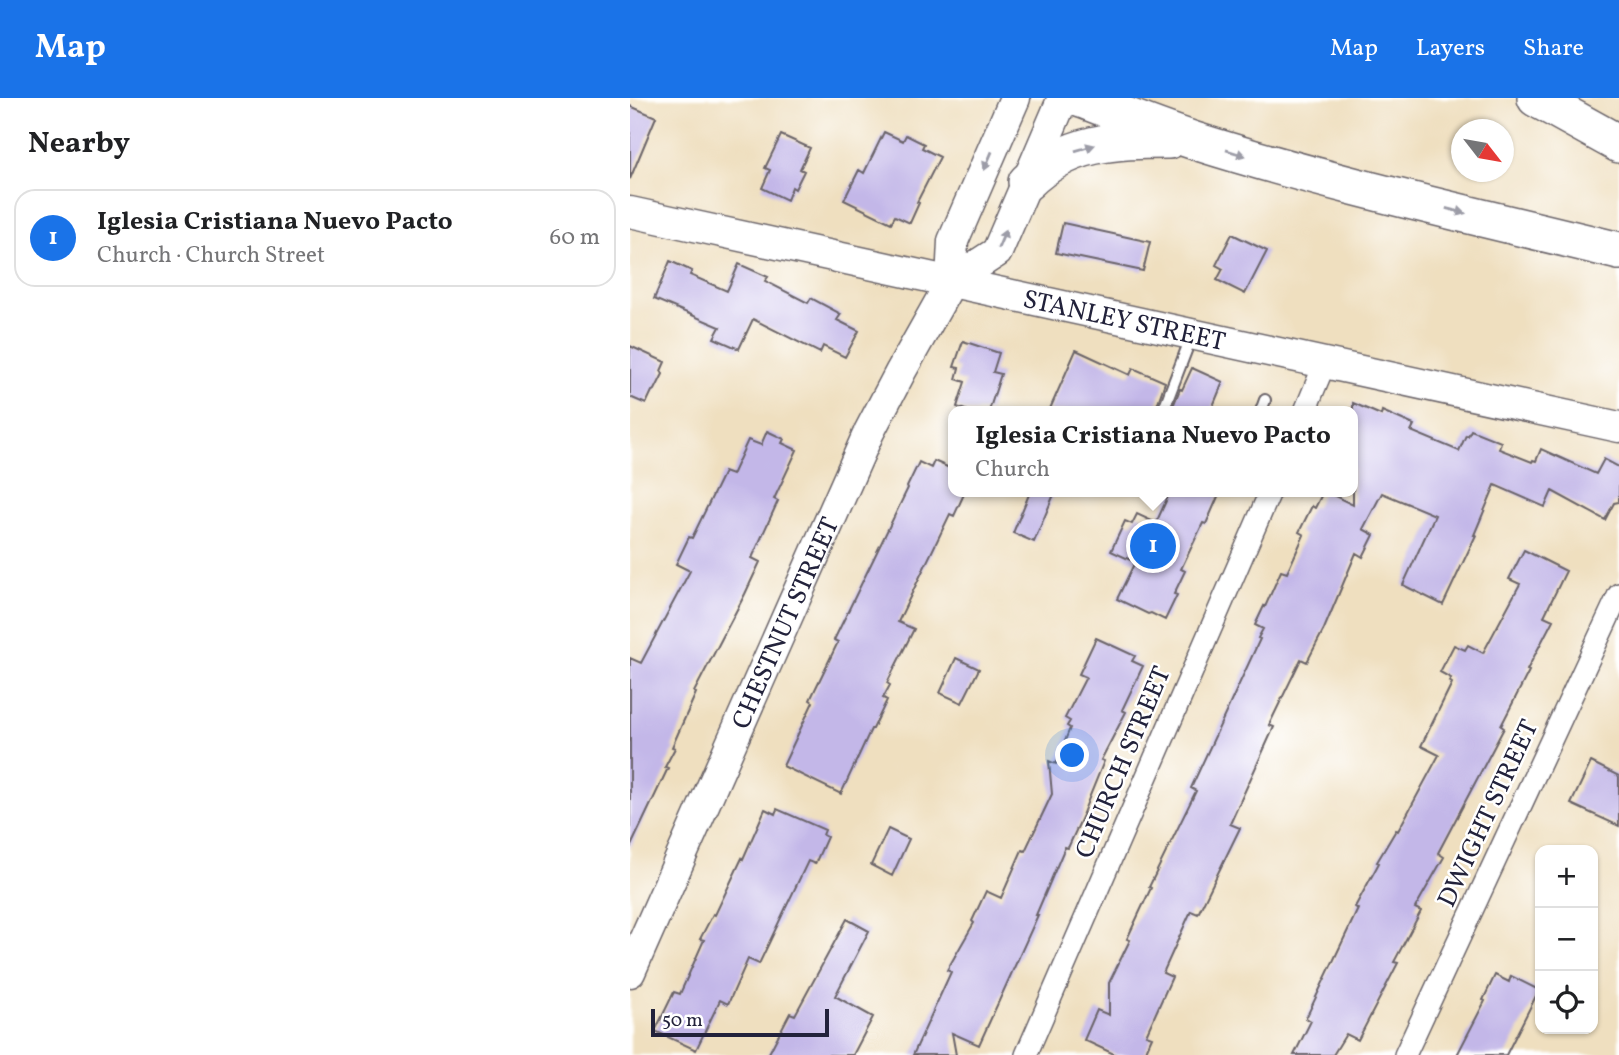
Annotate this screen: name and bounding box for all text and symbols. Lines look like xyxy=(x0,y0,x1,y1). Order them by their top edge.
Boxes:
text: Map xyxy=(35,26,106,72)
text: Map xyxy=(1330,32,1378,66)
text: Layers xyxy=(1416,32,1485,66)
text: Share xyxy=(1523,32,1584,66)
north arrow xyxy=(1451,119,1514,182)
text: Nearby xyxy=(28,123,130,165)
one-way arrow xyxy=(1075,142,1096,152)
one-way arrow xyxy=(1226,149,1247,159)
one-way arrow xyxy=(982,150,993,171)
text: Iglesia Cristiana Nuevo Pacto xyxy=(97,204,453,240)
one-way arrow xyxy=(1445,206,1467,217)
text: 1 xyxy=(48,222,58,254)
text: 60 m xyxy=(550,222,600,254)
one-way arrow xyxy=(996,229,1008,249)
text: Church · Church Street xyxy=(97,240,325,272)
street label: STANLEY STREET xyxy=(1019,282,1229,361)
popup xyxy=(948,406,1358,497)
text: Iglesia Cristiana Nuevo Pacto xyxy=(975,418,1331,454)
text: Church xyxy=(975,454,1050,486)
street label: CHESTNUT STREET xyxy=(724,512,849,735)
pin: 1 xyxy=(1130,520,1176,572)
street label: CHURCH STREET xyxy=(1067,661,1181,864)
street label: DWIGHT STREET xyxy=(1430,714,1548,913)
your location xyxy=(1055,738,1089,772)
map controls xyxy=(1535,845,1598,1034)
button: + xyxy=(1535,845,1598,908)
button: − xyxy=(1535,908,1598,971)
button: locate xyxy=(1535,971,1598,1034)
scale bar xyxy=(651,1006,830,1038)
text: 50 m xyxy=(662,1008,703,1034)

